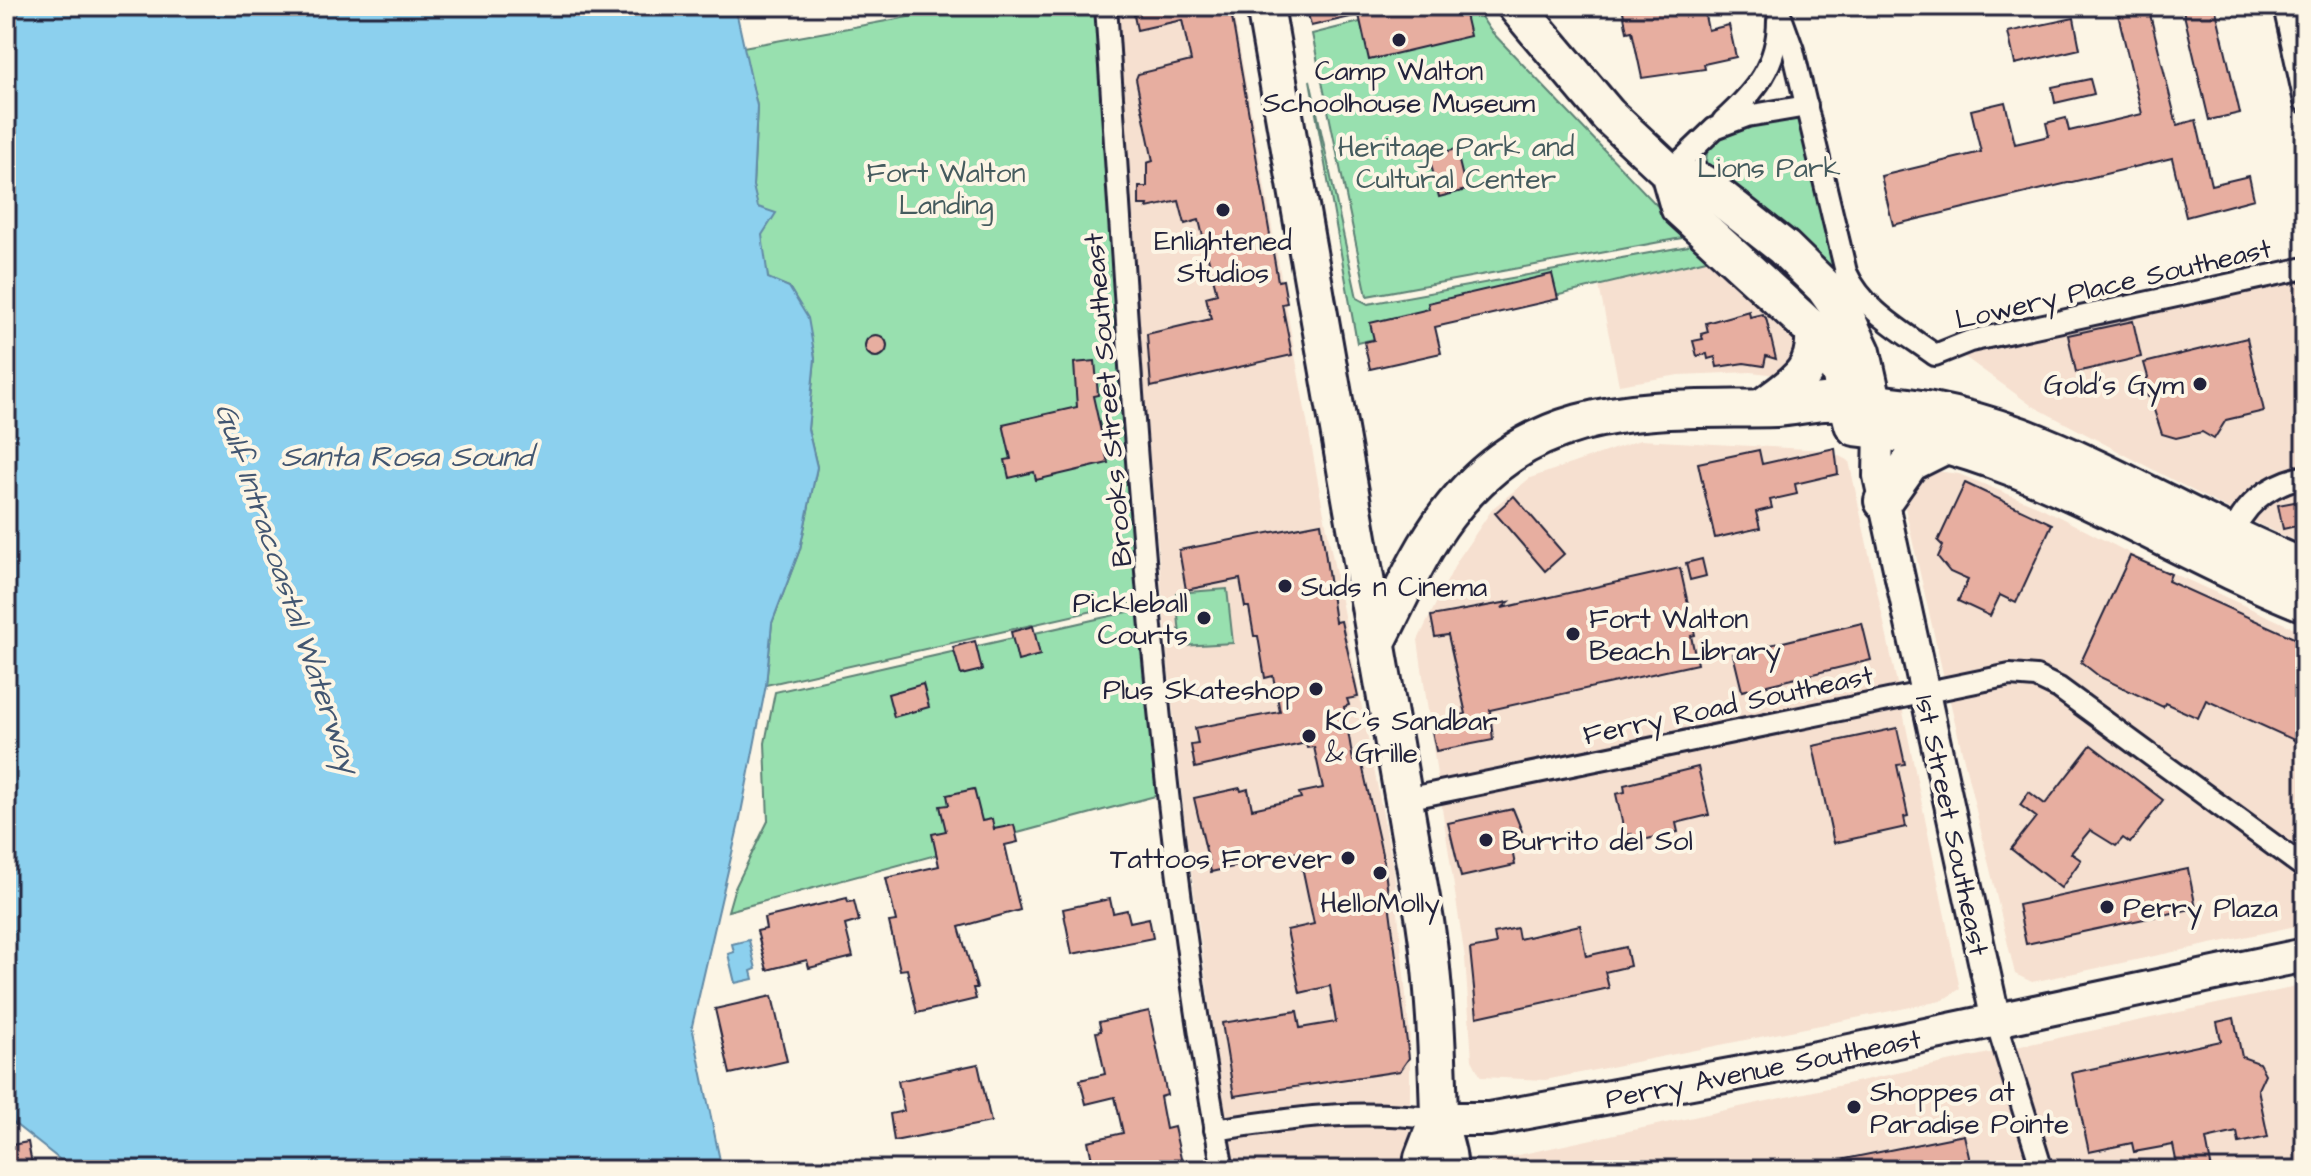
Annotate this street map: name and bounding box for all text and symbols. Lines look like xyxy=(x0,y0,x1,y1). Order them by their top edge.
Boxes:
marker: Camp Walton Schoolhouse Museum xyxy=(1390,31,1408,49)
place label: Camp Walton Schoolhouse Museum xyxy=(1263,52,1535,123)
park label: Heritage Park and Cultural Center xyxy=(1338,128,1574,199)
park label: Lions Park xyxy=(1697,149,1841,188)
park label: Fort Walton Landing xyxy=(866,154,1026,226)
marker: Enlightened Studios xyxy=(1214,201,1232,219)
place label: Enlightened Studios xyxy=(1154,222,1292,293)
street label: Lowery Place Southeast xyxy=(1951,229,2276,342)
street label: Brooks Street Southeast xyxy=(1074,231,1143,568)
place label: Gold's Gym xyxy=(2044,366,2184,407)
marker: Gold's Gym xyxy=(2191,375,2209,393)
water label: Gulf Intracoastal Waterway xyxy=(203,398,371,783)
water label: Santa Rosa Sound xyxy=(281,436,538,478)
place label: Suds n Cinema xyxy=(1301,568,1487,607)
marker: Suds n Cinema xyxy=(1276,577,1294,595)
place label: Pickleball Courts xyxy=(1073,584,1188,655)
place label: Fort Walton Beach Library xyxy=(1589,600,1781,673)
marker: Pickleball Courts xyxy=(1195,609,1213,627)
marker: Fort Walton Beach Library xyxy=(1564,625,1582,643)
street label: Ferry Road Southeast xyxy=(1580,656,1878,757)
place label: Plus Skateshop xyxy=(1103,671,1300,710)
marker: Plus Skateshop xyxy=(1307,680,1325,698)
street label: 1st Street Southeast xyxy=(1905,691,1998,960)
place label: KC's Sandbar & Grille xyxy=(1325,702,1498,773)
marker: KC's Sandbar & Grille xyxy=(1300,727,1318,745)
place label: Burrito del Sol xyxy=(1502,822,1693,861)
marker: Burrito del Sol xyxy=(1477,831,1495,849)
place label: Tattoos Forever xyxy=(1110,840,1332,879)
marker: Tattoos Forever xyxy=(1339,849,1357,867)
marker: HelloMolly xyxy=(1371,864,1389,882)
place label: HelloMolly xyxy=(1320,884,1440,925)
place label: Perry Plaza xyxy=(2123,889,2278,930)
marker: Perry Plaza xyxy=(2098,898,2116,916)
street label: Perry Avenue Southeast xyxy=(1602,1020,1925,1121)
place label: Shoppes at Paradise Pointe xyxy=(1870,1073,2069,1144)
marker: Shoppes at Paradise Pointe xyxy=(1845,1098,1863,1116)

